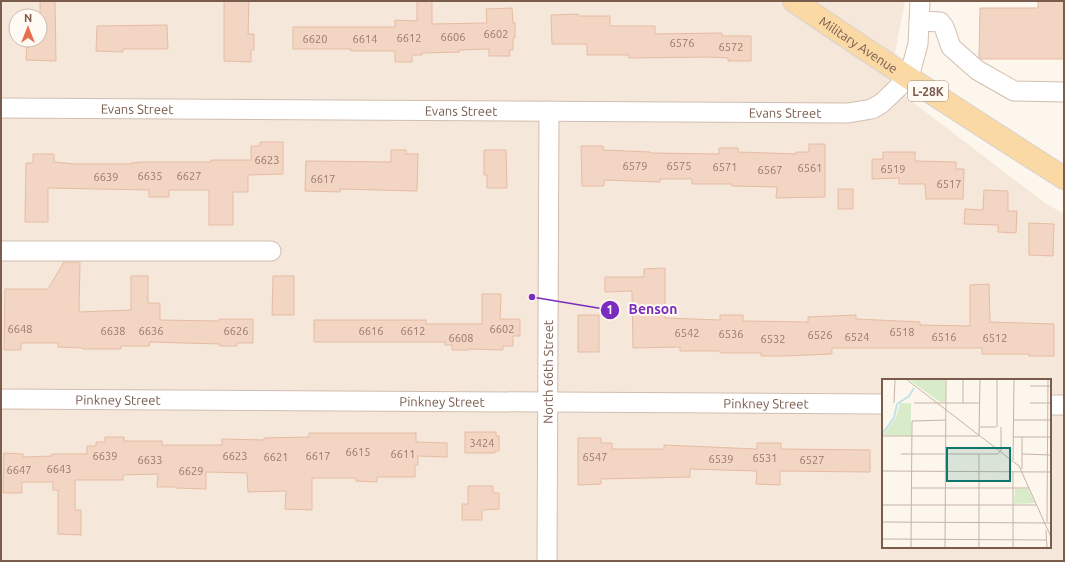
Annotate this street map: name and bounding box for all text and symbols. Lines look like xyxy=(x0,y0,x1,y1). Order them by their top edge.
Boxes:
north arrow xyxy=(8,8,48,48)
text: N xyxy=(24,12,32,24)
street label: Military Avenue xyxy=(817,13,900,76)
house number: 6602 xyxy=(484,28,508,40)
house number: 6606 xyxy=(441,31,465,43)
house number: 6612 xyxy=(397,32,421,44)
house number: 6620 xyxy=(303,33,327,45)
house number: 6614 xyxy=(353,33,377,45)
house number: 6576 xyxy=(670,37,694,49)
house number: 6572 xyxy=(719,41,743,53)
road number: L-28K xyxy=(908,81,948,101)
street label: Evans Street xyxy=(101,102,173,116)
street label: Evans Street xyxy=(425,104,497,118)
street label: Evans Street xyxy=(749,105,821,120)
house number: 6623 xyxy=(255,154,279,166)
house number: 6579 xyxy=(623,160,647,172)
house number: 6575 xyxy=(667,160,691,172)
house number: 6571 xyxy=(713,161,737,173)
house number: 6561 xyxy=(798,162,822,174)
house number: 6519 xyxy=(881,163,905,175)
house number: 6567 xyxy=(758,164,782,176)
house number: 6635 xyxy=(138,170,162,182)
house number: 6627 xyxy=(177,170,201,182)
house number: 6639 xyxy=(94,171,118,183)
house number: 6617 xyxy=(311,173,335,185)
house number: 6517 xyxy=(937,178,961,190)
callout: Benson xyxy=(600,297,685,323)
text: Benson xyxy=(629,301,677,317)
text: 1 xyxy=(607,303,613,316)
street label: North 66th Street xyxy=(541,320,555,424)
house number: 6648 xyxy=(8,323,32,335)
house number: 6602 xyxy=(490,323,514,335)
house number: 6638 xyxy=(101,325,125,337)
house number: 6636 xyxy=(139,325,163,337)
house number: 6626 xyxy=(224,325,248,337)
house number: 6616 xyxy=(359,325,383,337)
house number: 6612 xyxy=(401,325,425,337)
house number: 6518 xyxy=(890,326,914,338)
house number: 6542 xyxy=(675,327,699,339)
house number: 6536 xyxy=(719,328,743,340)
house number: 6526 xyxy=(808,329,832,341)
house number: 6524 xyxy=(845,331,869,343)
house number: 6516 xyxy=(932,331,956,343)
house number: 6608 xyxy=(449,332,473,344)
house number: 6512 xyxy=(983,332,1007,344)
house number: 6532 xyxy=(761,333,785,345)
inset map xyxy=(882,379,1051,548)
street label: Pinkney Street xyxy=(75,392,161,407)
street label: Pinkney Street xyxy=(399,394,485,409)
street label: Pinkney Street xyxy=(723,396,809,411)
house number: 3424 xyxy=(470,437,494,449)
house number: 6615 xyxy=(346,446,370,458)
house number: 6611 xyxy=(391,448,415,460)
house number: 6639 xyxy=(93,450,117,462)
house number: 6623 xyxy=(223,450,247,462)
house number: 6617 xyxy=(306,450,330,462)
house number: 6621 xyxy=(264,451,288,463)
house number: 6547 xyxy=(583,451,607,463)
house number: 6531 xyxy=(753,452,777,464)
house number: 6539 xyxy=(709,453,733,465)
house number: 6633 xyxy=(138,454,162,466)
house number: 6527 xyxy=(800,454,824,466)
house number: 6643 xyxy=(47,463,71,475)
house number: 6647 xyxy=(7,464,31,476)
house number: 6629 xyxy=(179,465,203,477)

